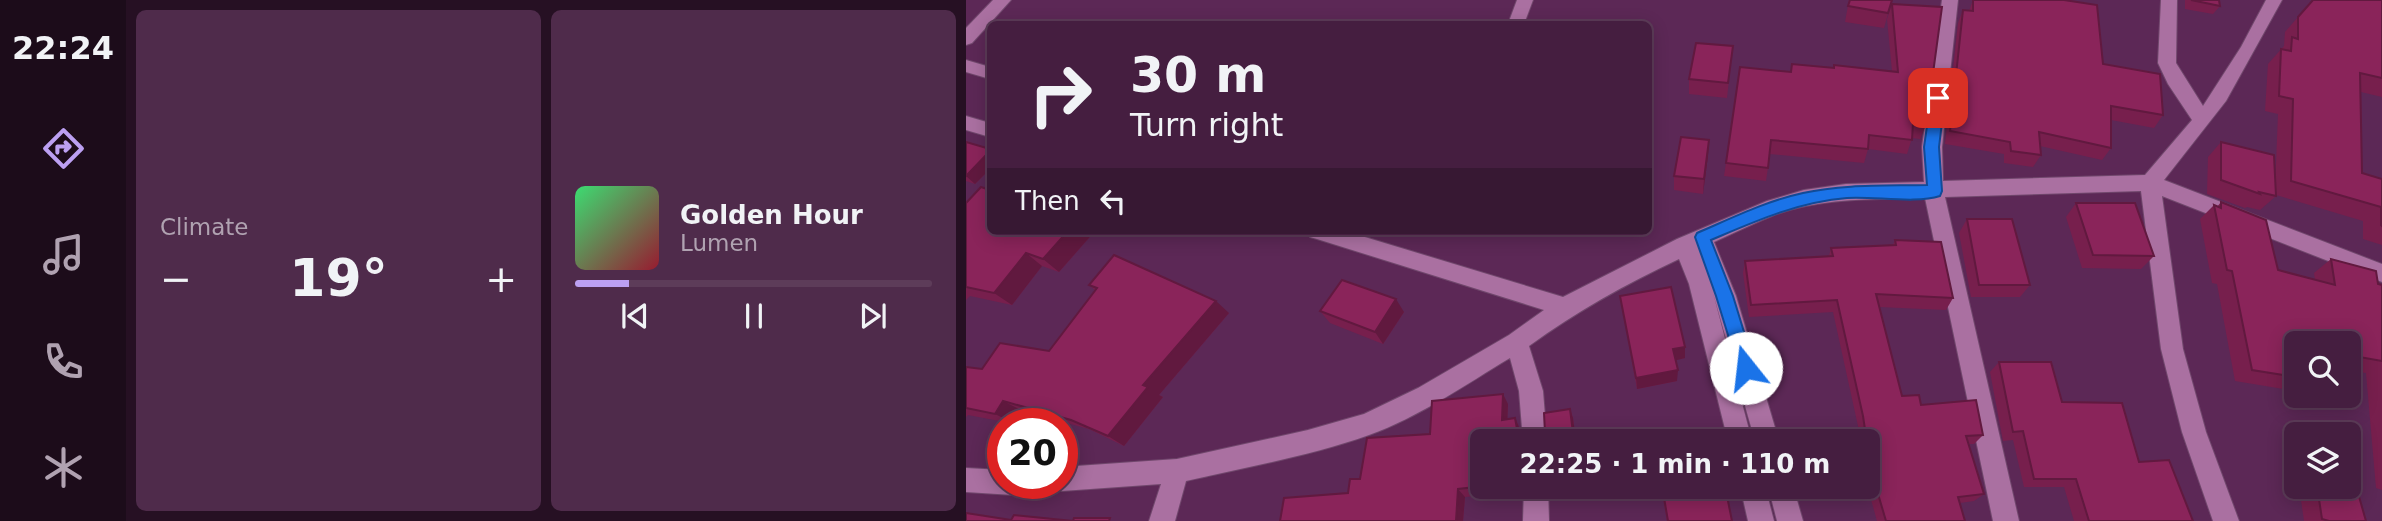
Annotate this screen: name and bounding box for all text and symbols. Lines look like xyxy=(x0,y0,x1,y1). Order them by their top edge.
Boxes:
text: 22:24 xyxy=(12,29,114,67)
text: 30 m xyxy=(1130,47,1266,104)
icon: right xyxy=(1015,49,1106,140)
pin xyxy=(1908,68,1968,128)
icon: arrive xyxy=(1919,79,1957,117)
text: Turn right xyxy=(1130,106,1283,144)
icon: directions xyxy=(39,124,88,173)
icon: left xyxy=(1094,182,1132,220)
text: Then xyxy=(1015,186,1080,216)
text: Golden Hour xyxy=(680,200,863,230)
text: Climate xyxy=(160,214,249,240)
icon: music xyxy=(39,230,88,279)
text: Lumen xyxy=(680,230,758,256)
text: 19° xyxy=(289,248,388,308)
text: − xyxy=(160,257,192,301)
text: + xyxy=(485,257,517,301)
icon: previous xyxy=(616,297,654,335)
icon: pause xyxy=(735,297,773,335)
icon: next xyxy=(854,297,892,335)
position arrow xyxy=(1709,331,1783,405)
map controls xyxy=(2284,331,2361,499)
button: search xyxy=(2284,331,2361,408)
icon: phone xyxy=(39,337,88,386)
speed limit sign: 20 xyxy=(987,408,1078,499)
button: layers xyxy=(2284,422,2361,499)
icon: climate xyxy=(39,443,88,492)
text: 22:25 · 1 min · 110 m xyxy=(1520,449,1830,479)

